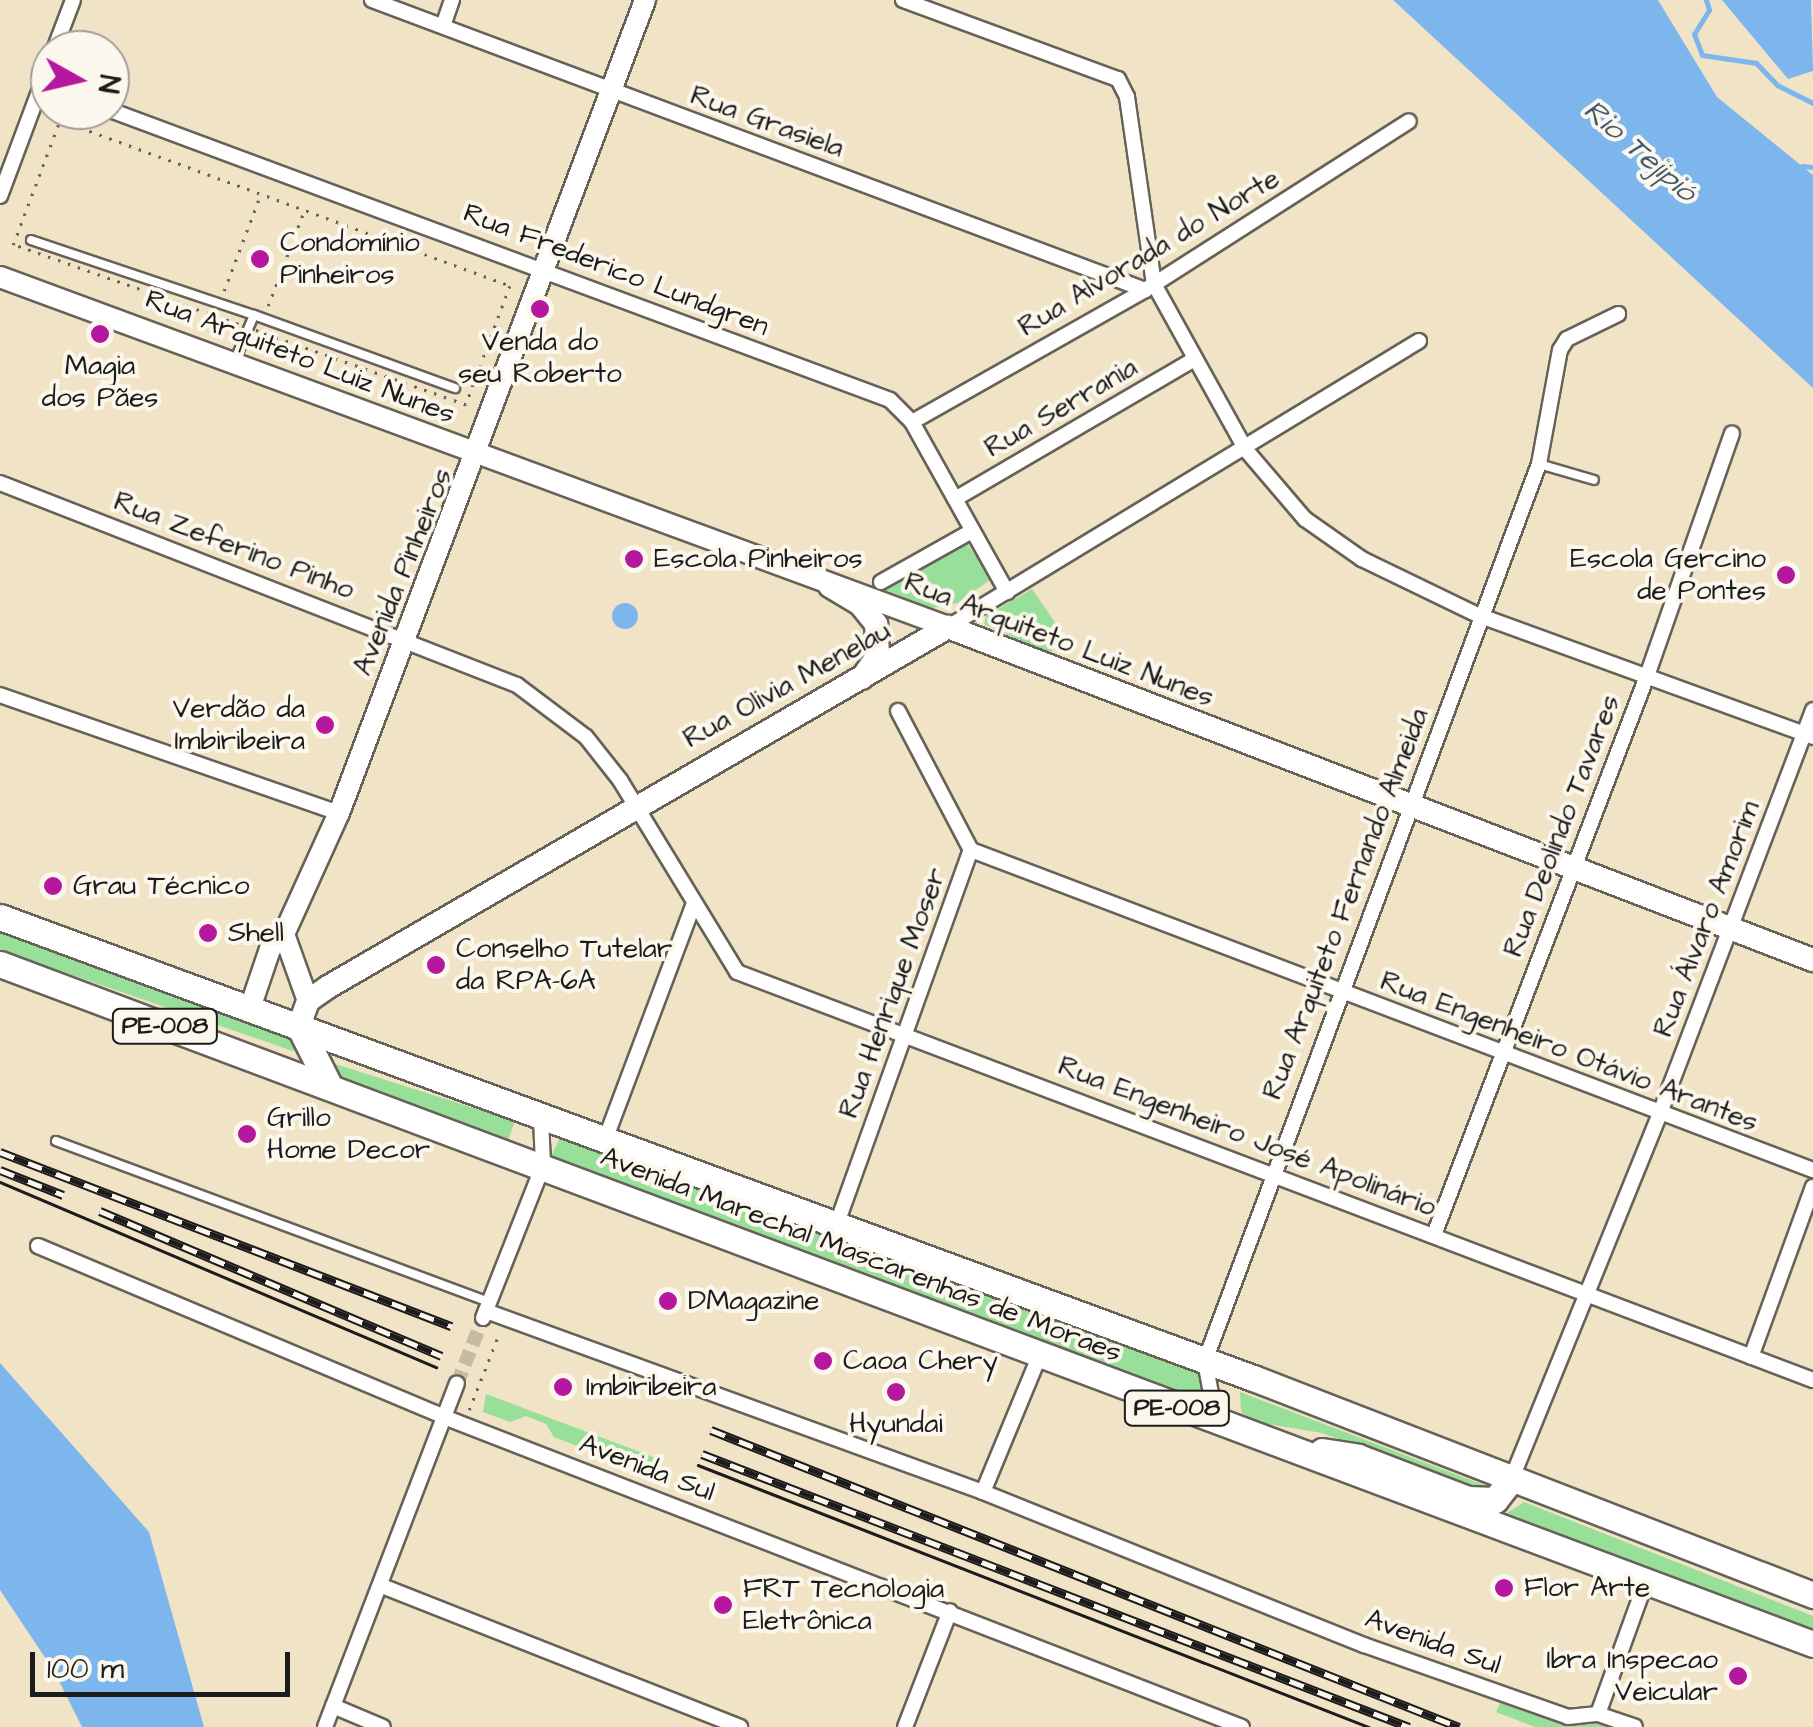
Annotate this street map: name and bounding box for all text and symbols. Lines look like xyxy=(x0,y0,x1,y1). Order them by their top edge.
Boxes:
north arrow xyxy=(30,30,130,130)
text: N xyxy=(88,73,129,95)
street label: Rua Grasiela xyxy=(686,79,848,165)
water label: Rio Tejipió xyxy=(1576,92,1704,210)
street label: Rua Alvorada do Norte xyxy=(1013,162,1285,344)
street label: Rua Frederico Lundgren xyxy=(459,196,773,344)
place label: Condomínio Pinheiros xyxy=(280,226,420,292)
marker: Condomínio Pinheiros xyxy=(249,248,271,270)
street label: Rua Arquiteto Luiz Nunes xyxy=(141,282,459,432)
marker: Venda do seu Roberto xyxy=(529,298,551,320)
marker: Magia dos Pães xyxy=(89,323,111,345)
place label: Venda do seu Roberto xyxy=(458,325,622,391)
place label: Magia dos Pães xyxy=(42,349,158,415)
street label: Rua Serrania xyxy=(979,351,1143,465)
street label: Avenida Pinheiros xyxy=(346,464,460,680)
street label: Rua Zeferino Pinho xyxy=(109,485,359,607)
place label: Escola Pinheiros xyxy=(654,542,863,576)
place label: Escola Gercino de Pontes xyxy=(1570,542,1766,608)
marker: Escola Pinheiros xyxy=(623,548,645,570)
marker: Escola Gercino de Pontes xyxy=(1775,564,1797,586)
street label: Rua Arquiteto Luiz Nunes xyxy=(900,565,1218,715)
street label: Rua Olivia Menelau xyxy=(678,614,896,756)
street label: Rua Deolindo Tavares xyxy=(1497,690,1627,962)
place label: Verdão da Imbiribeira xyxy=(173,692,305,758)
street label: Rua Arquiteto Fernando Almeida xyxy=(1256,704,1436,1104)
marker: Verdão da Imbiribeira xyxy=(314,714,336,736)
street label: Rua Álvaro Amorim xyxy=(1646,796,1768,1042)
street label: Rua Henrique Moser xyxy=(832,863,954,1123)
place label: Grau Técnico xyxy=(73,869,250,903)
marker: Grau Técnico xyxy=(42,875,64,897)
place label: Shell xyxy=(228,916,284,950)
marker: Shell xyxy=(197,922,219,944)
place label: Conselho Tutelar da RPA-6A xyxy=(456,932,672,998)
marker: Conselho Tutelar da RPA-6A xyxy=(425,954,447,976)
street label: Rua Engenheiro Otávio Arantes xyxy=(1375,964,1763,1140)
road number: PE-008 xyxy=(110,1006,220,1046)
street label: Rua Engenheiro José Apolinário xyxy=(1053,1049,1441,1225)
place label: Grillo Home Decor xyxy=(267,1101,430,1167)
marker: Grillo Home Decor xyxy=(236,1123,258,1145)
street label: Avenida Marechal Mascarenhas de Moraes xyxy=(596,1140,1126,1370)
place label: DMagazine xyxy=(688,1284,819,1318)
marker: DMagazine xyxy=(657,1290,679,1312)
place label: Caoa Chery xyxy=(843,1344,998,1378)
marker: Caoa Chery xyxy=(812,1350,834,1372)
place label: Imbiribeira xyxy=(586,1370,716,1404)
marker: Imbiribeira xyxy=(550,1374,576,1400)
marker: Hyundai xyxy=(885,1381,907,1403)
road number: PE-008 xyxy=(1122,1388,1232,1428)
place label: Hyundai xyxy=(849,1407,943,1441)
street label: Avenida Sul xyxy=(575,1427,719,1509)
place label: Flor Arte xyxy=(1524,1571,1650,1605)
place label: FRT Tecnologia Eletrônica xyxy=(743,1572,944,1638)
marker: Flor Arte xyxy=(1493,1577,1515,1599)
marker: FRT Tecnologia Eletrônica xyxy=(712,1594,734,1616)
street label: Avenida Sul xyxy=(1360,1602,1506,1682)
scale bar xyxy=(35,1632,295,1694)
place label: Ibra Inspecao Veicular xyxy=(1546,1643,1718,1709)
text: 100 m xyxy=(47,1648,124,1690)
marker: Ibra Inspecao Veicular xyxy=(1727,1665,1749,1687)

